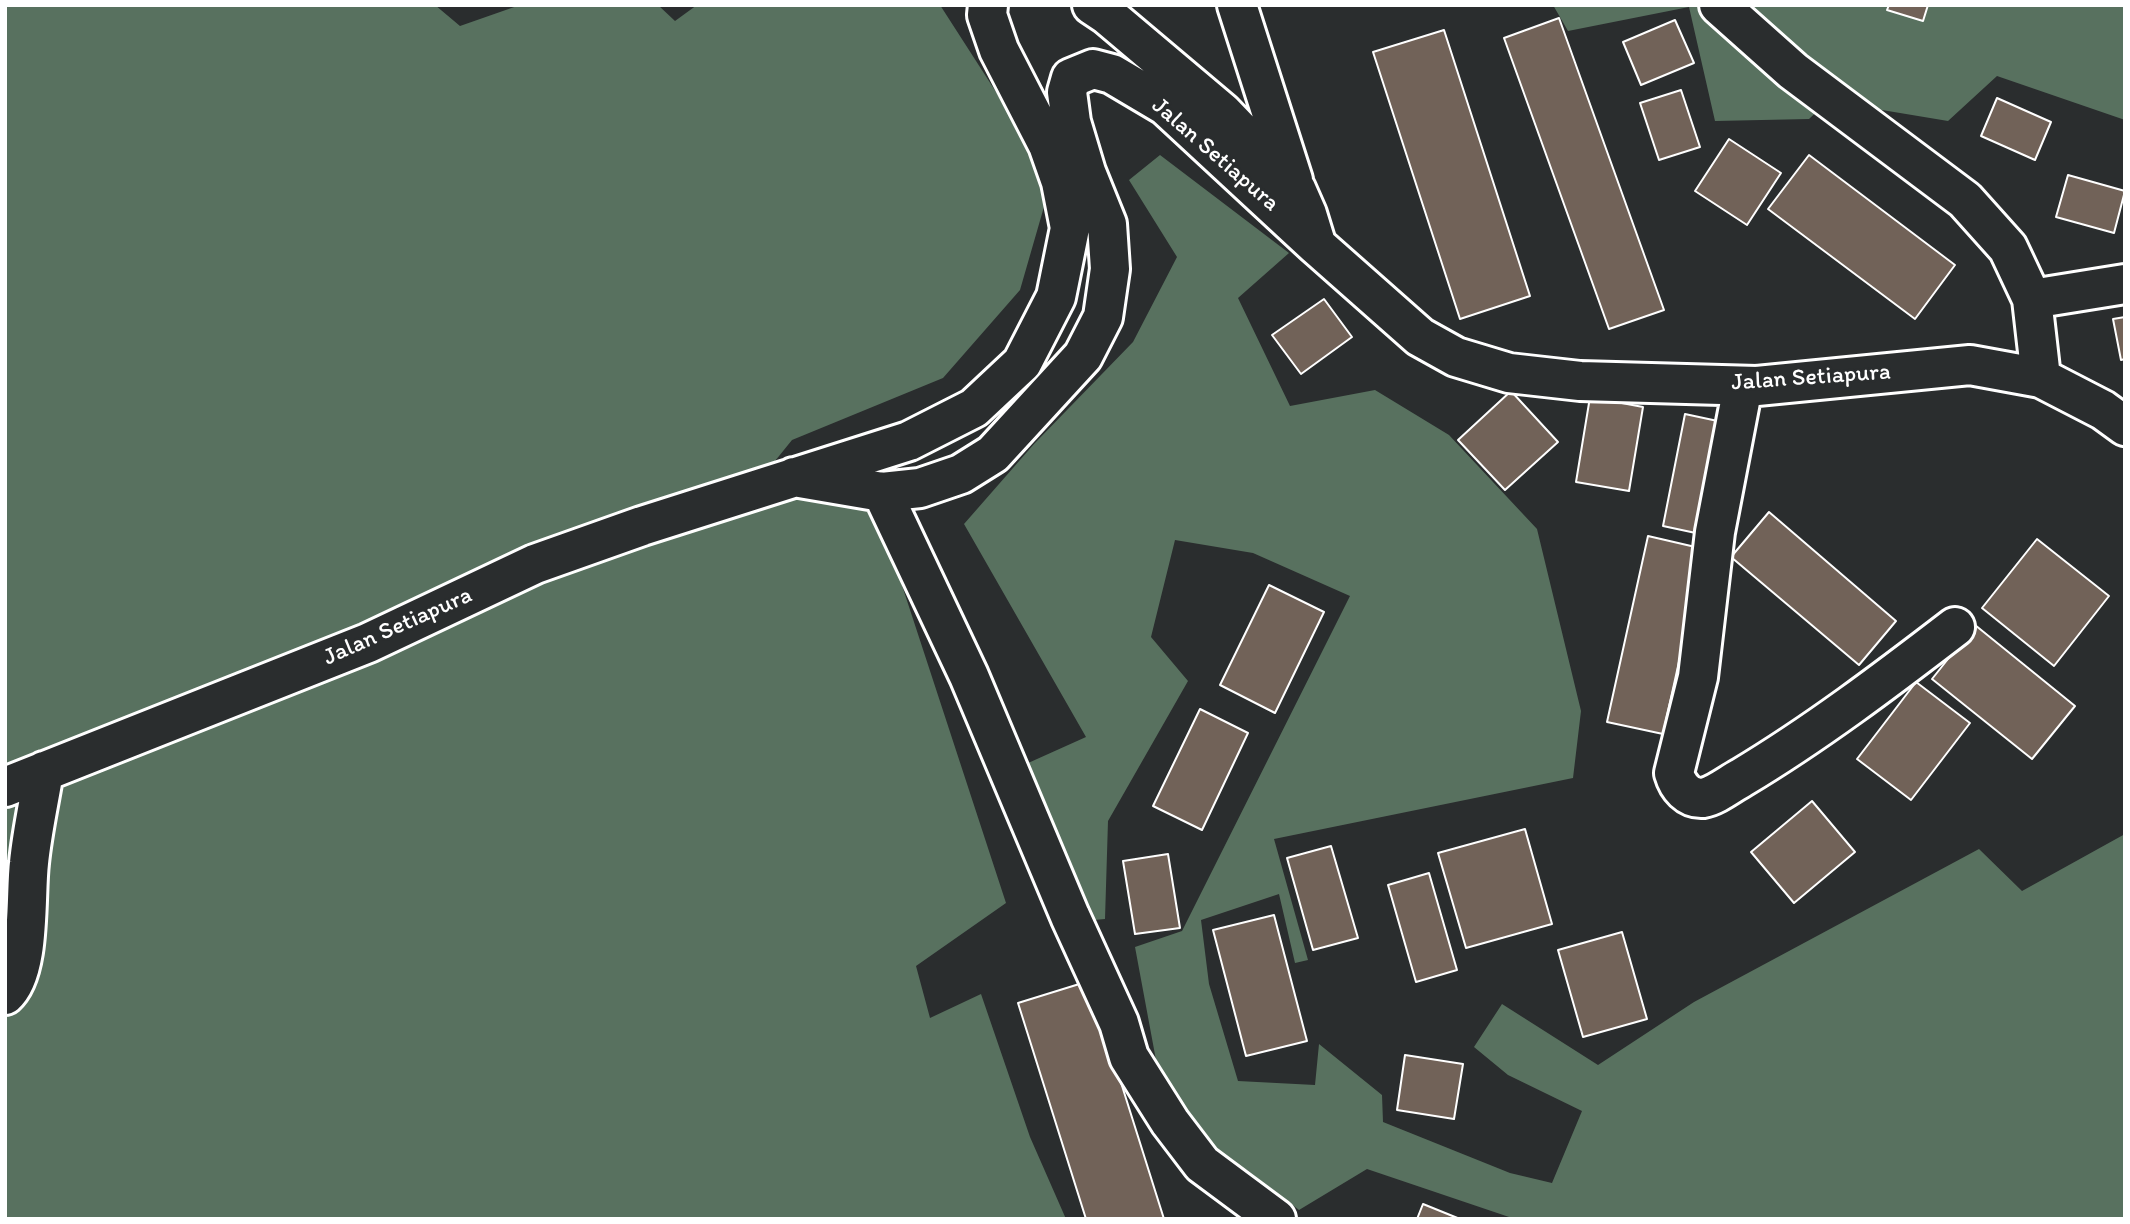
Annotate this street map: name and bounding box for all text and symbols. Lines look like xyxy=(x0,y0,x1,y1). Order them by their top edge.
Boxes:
street label: Jalan Setiapura xyxy=(1145,92,1285,218)
street label: Jalan Setiapura xyxy=(1730,358,1892,398)
street label: Jalan Setiapura xyxy=(319,581,477,673)

